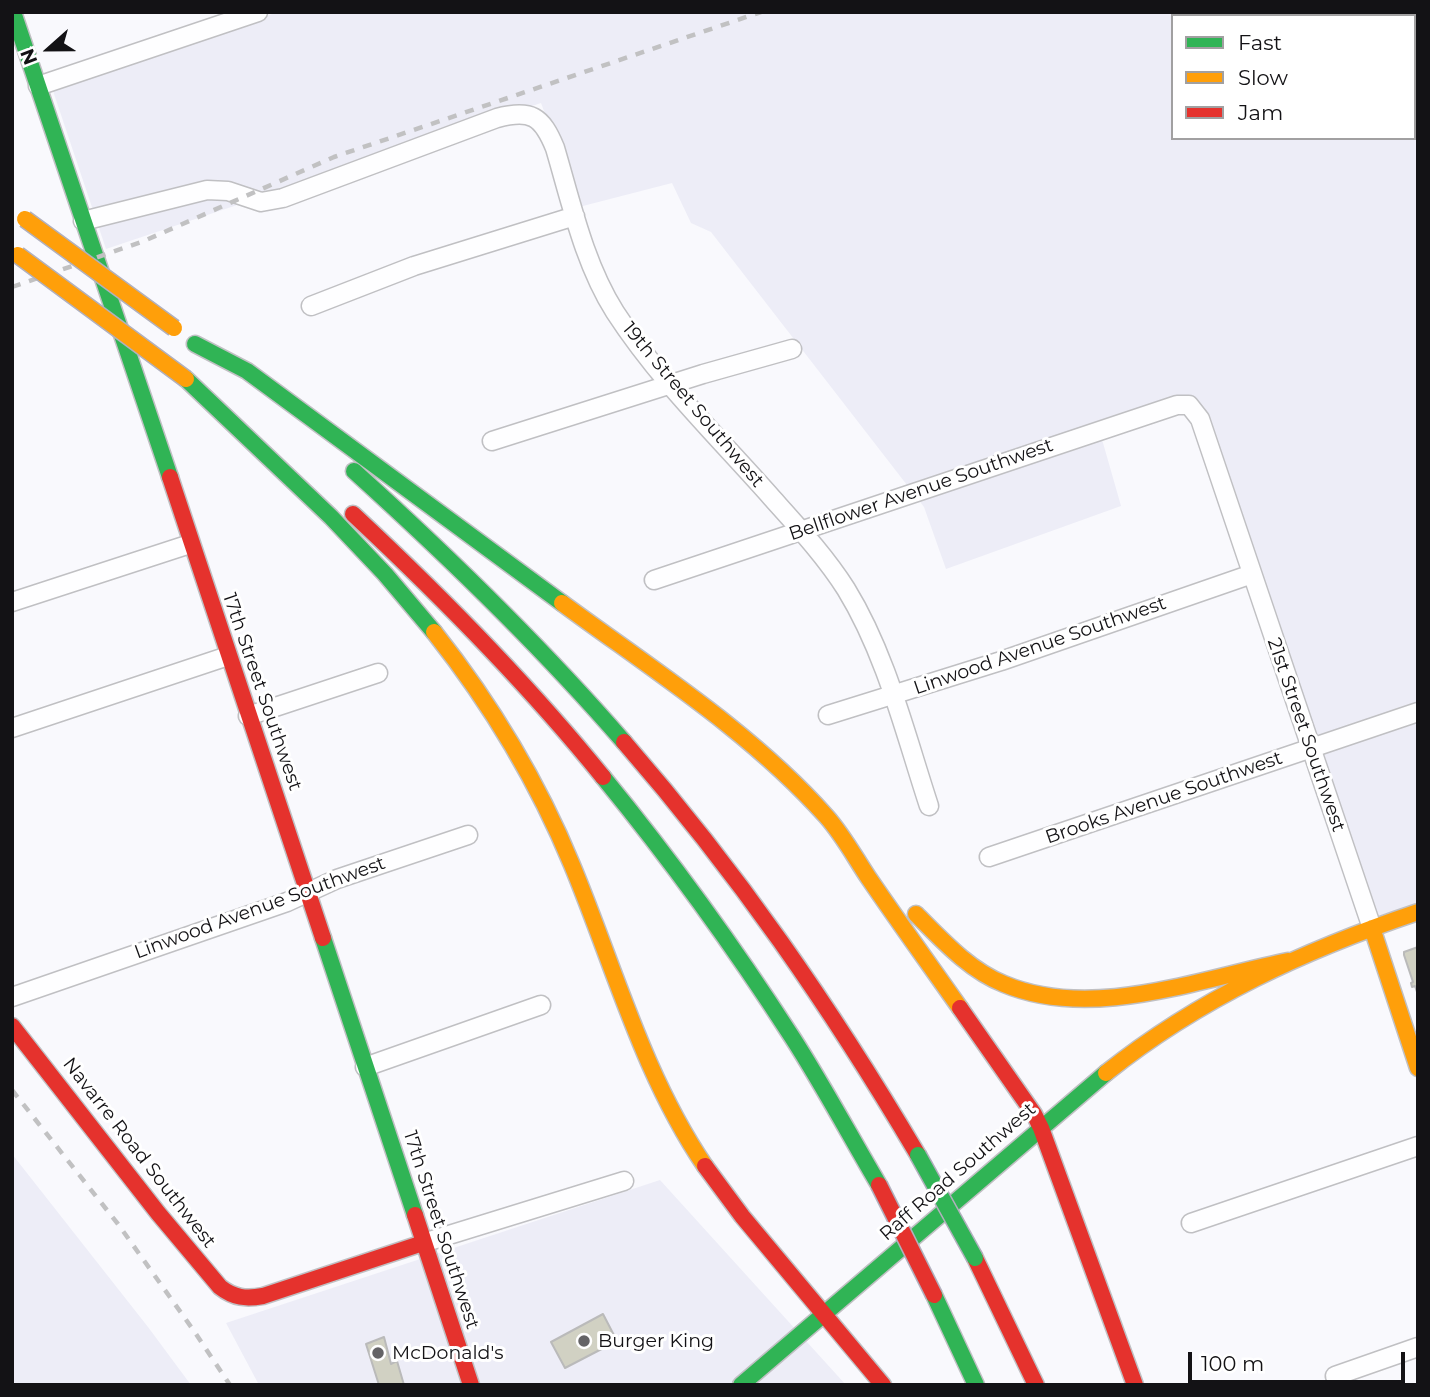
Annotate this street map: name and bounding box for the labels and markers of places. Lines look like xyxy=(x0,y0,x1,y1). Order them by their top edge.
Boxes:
place label: Burger King xyxy=(598,1330,714,1352)
marker: Burger King xyxy=(576,1333,592,1349)
place label: McDonald's xyxy=(392,1342,504,1364)
marker: McDonald's xyxy=(370,1345,386,1361)

